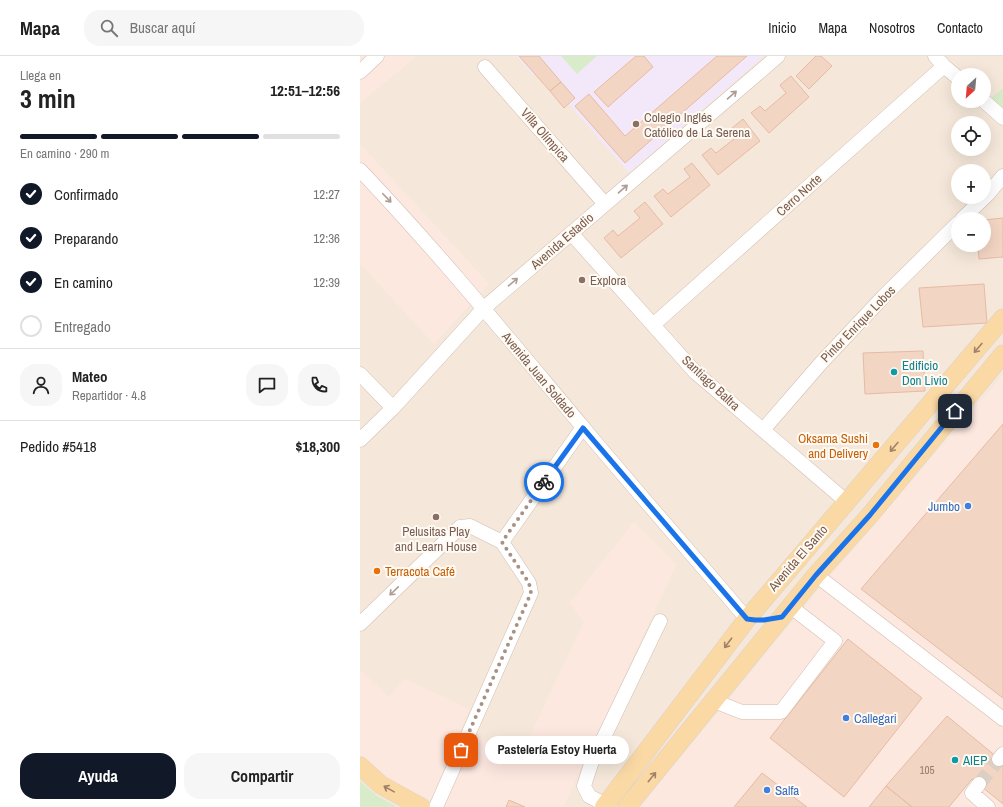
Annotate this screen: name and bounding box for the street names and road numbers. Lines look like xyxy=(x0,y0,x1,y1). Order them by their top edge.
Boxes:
street label: Villa Olímpica xyxy=(517,104,573,166)
street label: Cerro Norte xyxy=(773,170,825,220)
street label: Avenida Estadio xyxy=(526,209,597,274)
street label: Pintor Enrique Lobos xyxy=(817,282,899,366)
street label: Avenida Juan Soldado xyxy=(497,328,580,422)
street label: Santiago Baltra xyxy=(678,352,744,414)
street label: Avenida El Santo xyxy=(764,521,831,595)

